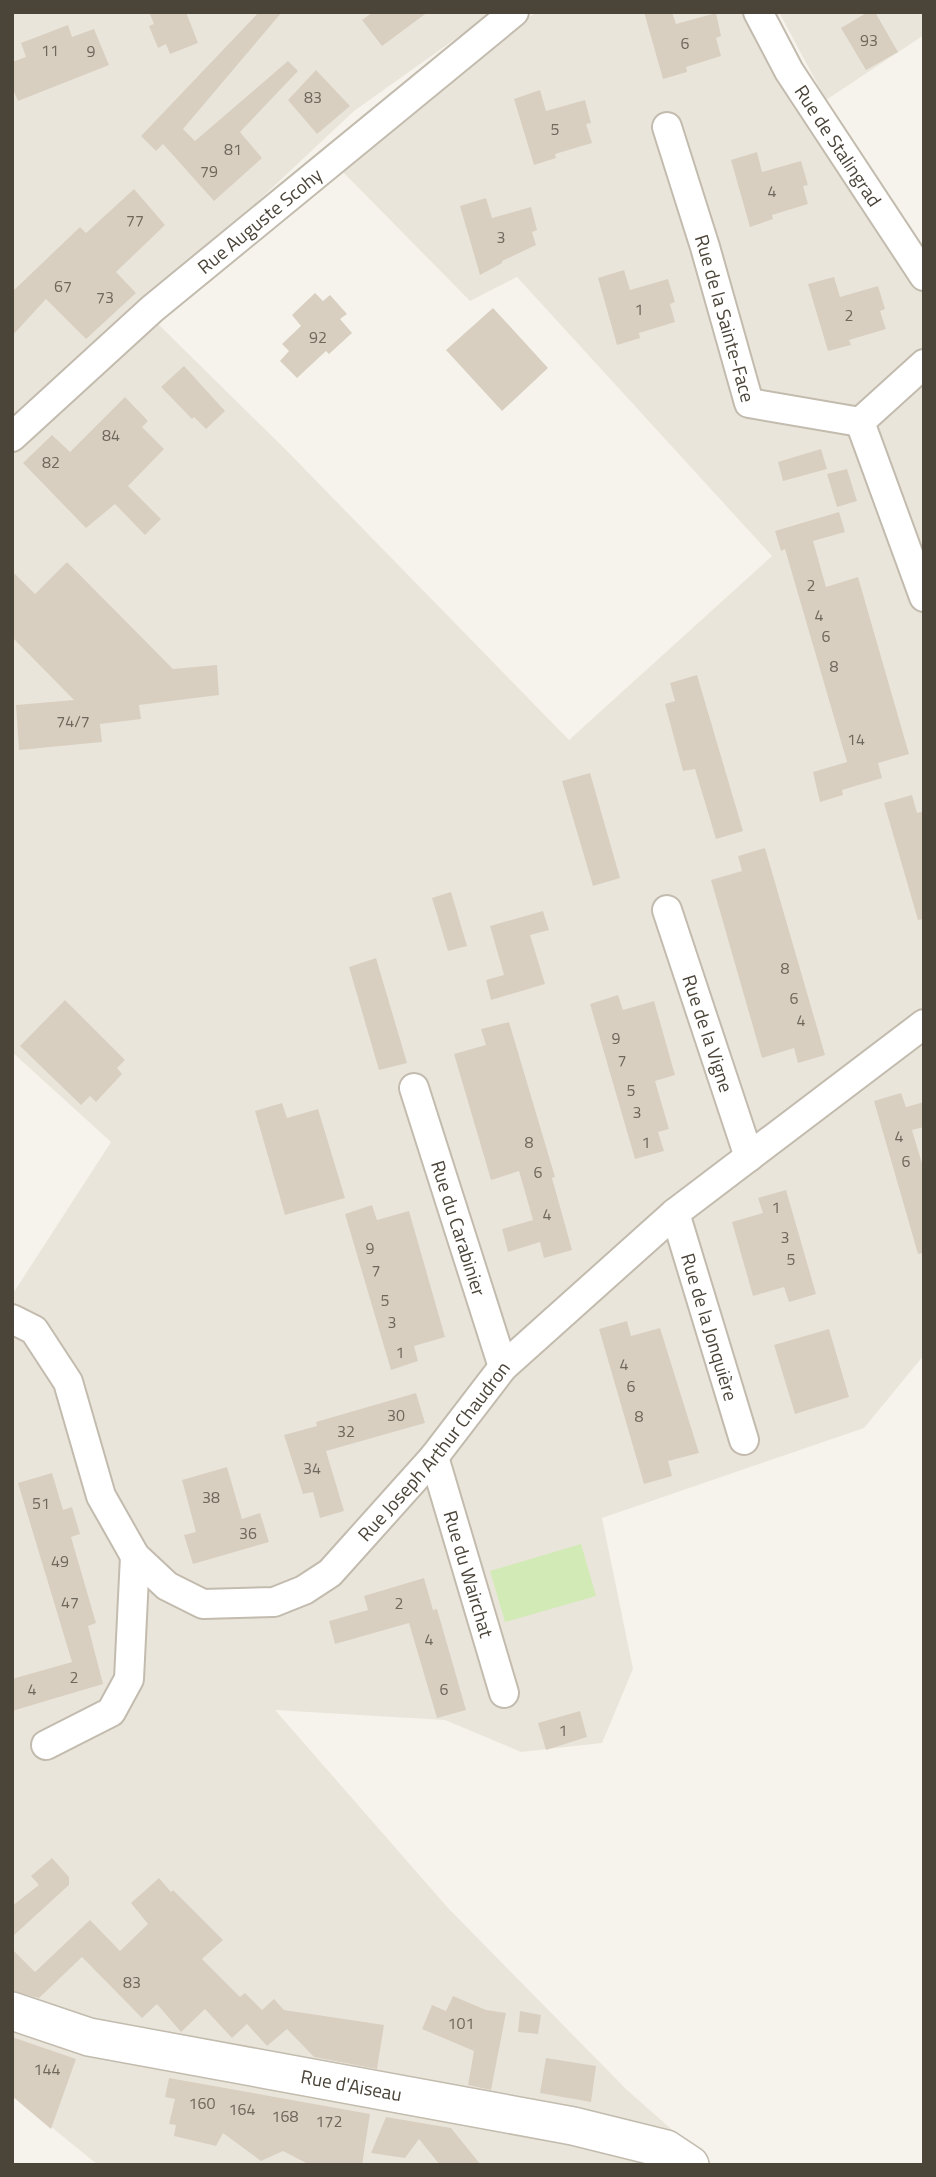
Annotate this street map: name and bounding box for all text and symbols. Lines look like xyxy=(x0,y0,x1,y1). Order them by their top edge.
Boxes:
house number: 93 xyxy=(860,28,878,52)
house number: 6 xyxy=(681,31,690,55)
house number: 11 xyxy=(41,38,59,62)
house number: 9 xyxy=(87,39,96,63)
street label: Rue de Stalingrad xyxy=(788,79,889,212)
house number: 83 xyxy=(304,85,322,109)
house number: 5 xyxy=(551,117,560,141)
house number: 81 xyxy=(224,137,242,161)
house number: 79 xyxy=(200,159,218,183)
street label: Rue Auguste Scohy xyxy=(191,160,328,280)
house number: 4 xyxy=(768,179,777,203)
house number: 77 xyxy=(126,208,144,232)
house number: 3 xyxy=(497,225,505,249)
street label: Rue de la Sainte-Face xyxy=(688,231,763,405)
house number: 67 xyxy=(54,274,72,298)
house number: 73 xyxy=(96,285,114,309)
house number: 1 xyxy=(635,297,643,321)
house number: 2 xyxy=(845,303,853,327)
house number: 92 xyxy=(309,325,327,349)
house number: 84 xyxy=(102,423,120,447)
house number: 82 xyxy=(42,450,60,474)
house number: 2 xyxy=(807,573,815,597)
house number: 4 xyxy=(815,603,824,627)
house number: 6 xyxy=(822,624,831,648)
house number: 8 xyxy=(830,654,839,678)
house number: 74/7 xyxy=(56,709,90,733)
house number: 14 xyxy=(847,727,865,751)
house number: 8 xyxy=(781,956,790,980)
street label: Rue de la Vigne xyxy=(675,971,741,1096)
house number: 6 xyxy=(790,986,799,1010)
house number: 4 xyxy=(797,1008,806,1032)
house number: 9 xyxy=(612,1026,621,1050)
house number: 7 xyxy=(618,1048,626,1072)
house number: 5 xyxy=(627,1078,636,1102)
house number: 3 xyxy=(633,1100,641,1124)
house number: 4 xyxy=(895,1124,904,1148)
house number: 8 xyxy=(525,1130,534,1154)
house number: 1 xyxy=(642,1130,650,1154)
house number: 6 xyxy=(902,1149,911,1173)
street label: Rue du Carabinier xyxy=(424,1157,494,1300)
house number: 6 xyxy=(534,1160,543,1184)
house number: 1 xyxy=(772,1195,780,1219)
house number: 4 xyxy=(543,1202,552,1226)
house number: 3 xyxy=(781,1225,789,1249)
house number: 9 xyxy=(366,1236,375,1260)
house number: 5 xyxy=(787,1247,796,1271)
street label: Rue de la Jonquière xyxy=(674,1249,746,1404)
house number: 7 xyxy=(372,1258,380,1282)
house number: 5 xyxy=(381,1288,390,1312)
house number: 3 xyxy=(388,1310,396,1334)
house number: 1 xyxy=(396,1340,404,1364)
house number: 4 xyxy=(620,1352,629,1376)
street label: Rue Joseph Arthur Chaudron xyxy=(350,1355,517,1547)
house number: 6 xyxy=(627,1374,636,1398)
house number: 30 xyxy=(387,1403,405,1427)
house number: 8 xyxy=(635,1404,644,1428)
house number: 32 xyxy=(337,1419,355,1443)
house number: 34 xyxy=(303,1456,321,1480)
house number: 38 xyxy=(202,1485,220,1509)
house number: 51 xyxy=(32,1491,50,1515)
street label: Rue du Wairchat xyxy=(437,1507,502,1641)
house number: 36 xyxy=(239,1521,257,1545)
house number: 49 xyxy=(51,1549,69,1573)
house number: 47 xyxy=(61,1590,79,1614)
house number: 2 xyxy=(395,1591,403,1615)
house number: 4 xyxy=(425,1627,434,1651)
house number: 2 xyxy=(70,1665,78,1689)
house number: 4 xyxy=(28,1677,37,1701)
house number: 6 xyxy=(440,1677,449,1701)
house number: 1 xyxy=(559,1718,567,1742)
house number: 83 xyxy=(123,1970,141,1994)
house number: 101 xyxy=(448,2011,474,2035)
house number: 144 xyxy=(34,2057,60,2081)
street label: Rue d'Aiseau xyxy=(298,2061,404,2108)
house number: 160 xyxy=(189,2091,215,2115)
house number: 164 xyxy=(229,2097,255,2121)
house number: 168 xyxy=(272,2104,298,2128)
house number: 172 xyxy=(316,2109,342,2133)

